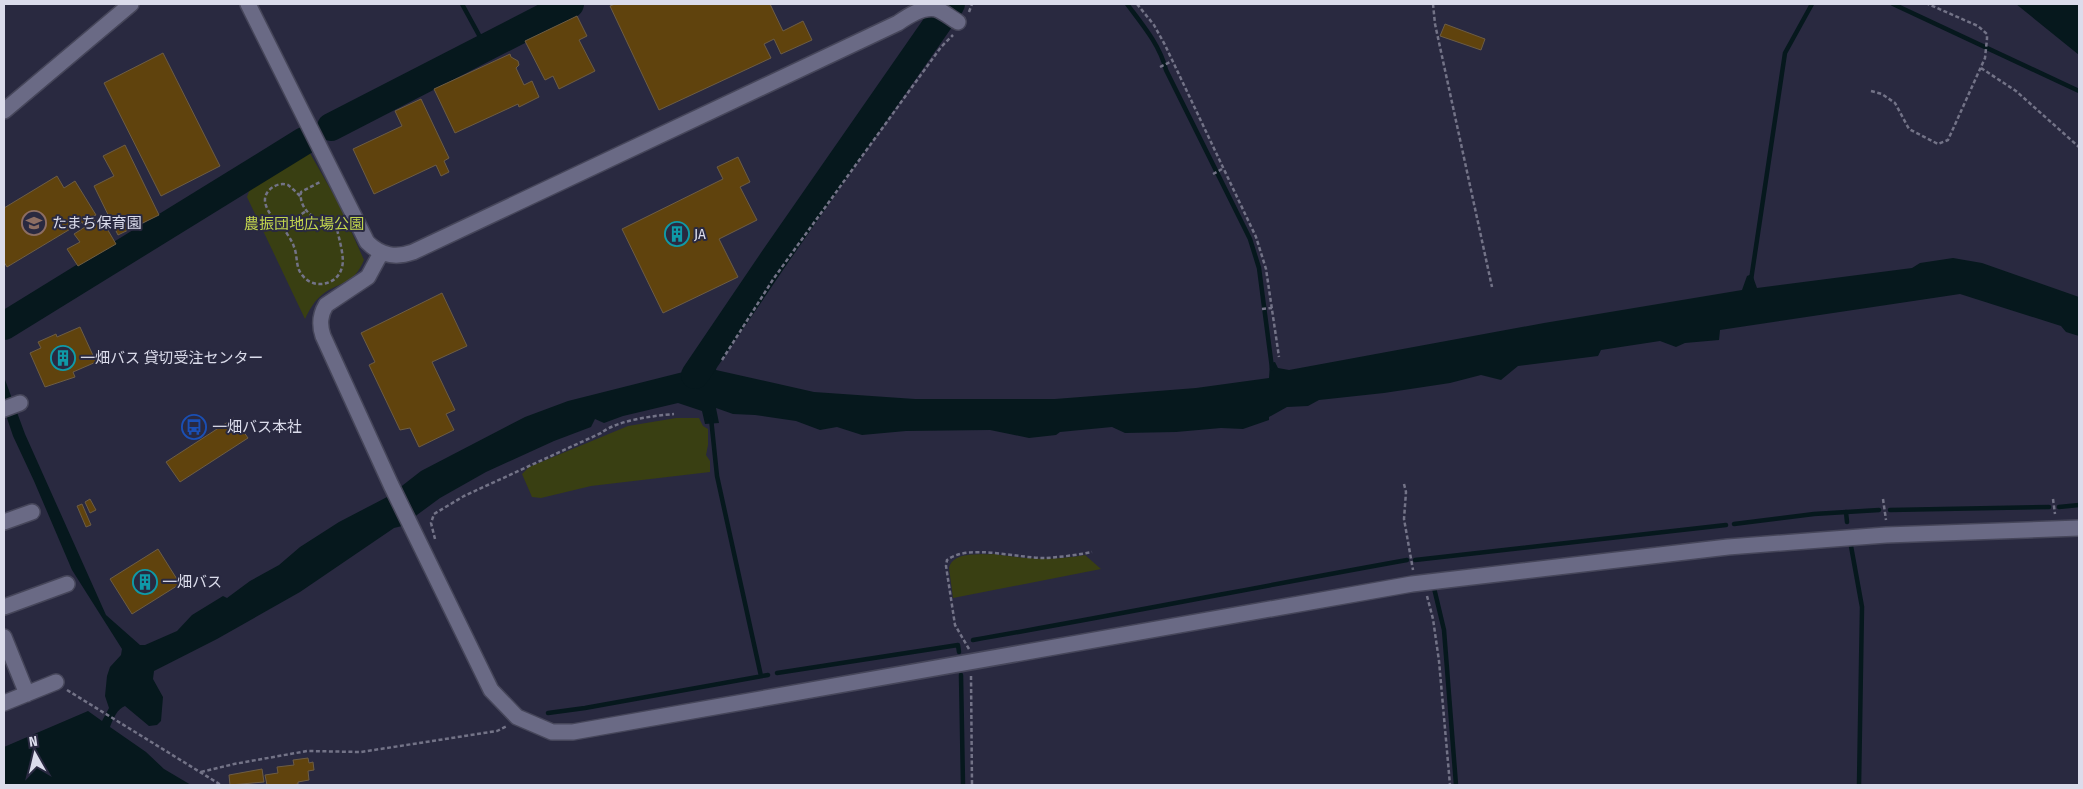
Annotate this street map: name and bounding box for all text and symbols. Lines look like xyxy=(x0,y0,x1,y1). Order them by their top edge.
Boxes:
school or university icon: たまち保育園 xyxy=(21,210,47,236)
place label: たまち保育園 xyxy=(52,214,142,232)
park label: 農振団地広場公園 xyxy=(244,215,364,233)
building icon: JA xyxy=(664,221,690,247)
place label: JA xyxy=(694,225,706,243)
building icon: 一畑バス 貸切受注センター xyxy=(50,345,76,371)
place label: 一畑バス 貸切受注センター xyxy=(80,349,264,367)
bus stop icon: 一畑バス本社 xyxy=(181,414,207,440)
place label: 一畑バス本社 xyxy=(212,418,302,436)
building icon: 一畑バス xyxy=(132,569,158,595)
place label: 一畑バス xyxy=(162,573,222,591)
north arrow xyxy=(10,729,60,779)
text: N xyxy=(28,733,39,751)

